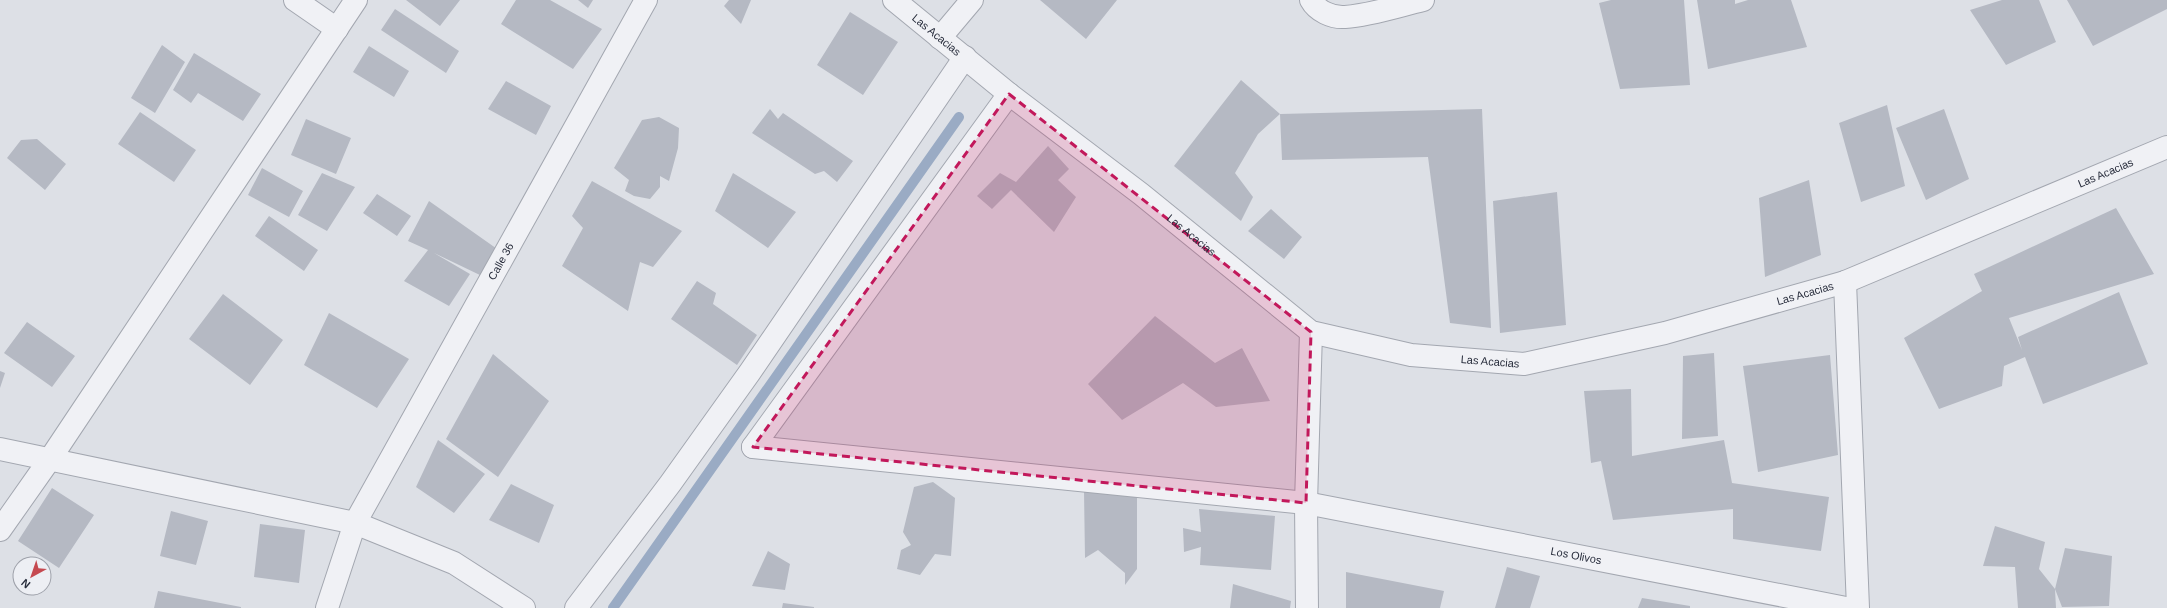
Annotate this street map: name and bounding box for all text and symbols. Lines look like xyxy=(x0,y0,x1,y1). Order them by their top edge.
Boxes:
street label: Las Acacias xyxy=(910,12,964,58)
street label: Las Acacias xyxy=(2076,156,2135,190)
street label: Las Acacias xyxy=(1165,212,1218,258)
street label: Calle 36 xyxy=(486,241,516,282)
street label: Las Acacias xyxy=(1775,279,1835,307)
street label: Las Acacias xyxy=(1460,353,1520,370)
street label: Los Olivos xyxy=(1550,545,1603,566)
north arrow xyxy=(12,556,52,596)
text: N xyxy=(19,576,32,591)

